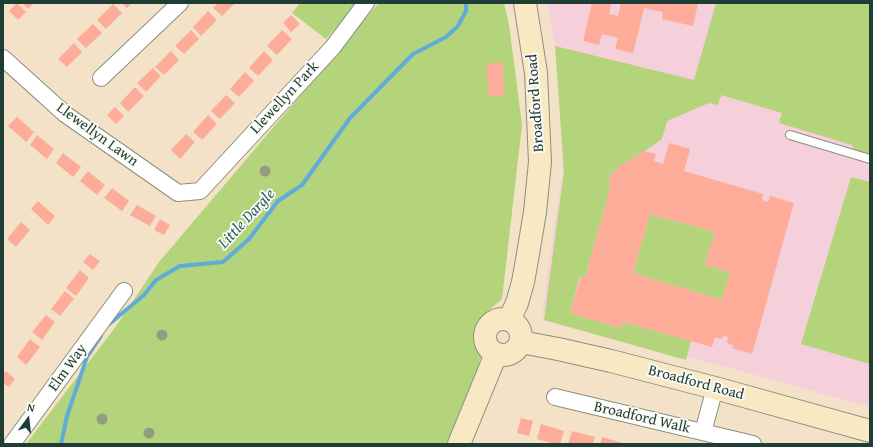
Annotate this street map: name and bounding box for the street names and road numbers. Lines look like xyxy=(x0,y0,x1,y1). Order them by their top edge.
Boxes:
street label: Broadford Road xyxy=(524,53,548,153)
street label: Llewellyn Park xyxy=(247,58,323,138)
street label: Llewellyn Lawn xyxy=(53,99,141,171)
street label: Elm Way xyxy=(45,341,91,395)
street label: Broadford Road xyxy=(646,362,746,404)
street label: Broadford Walk xyxy=(592,398,692,438)

